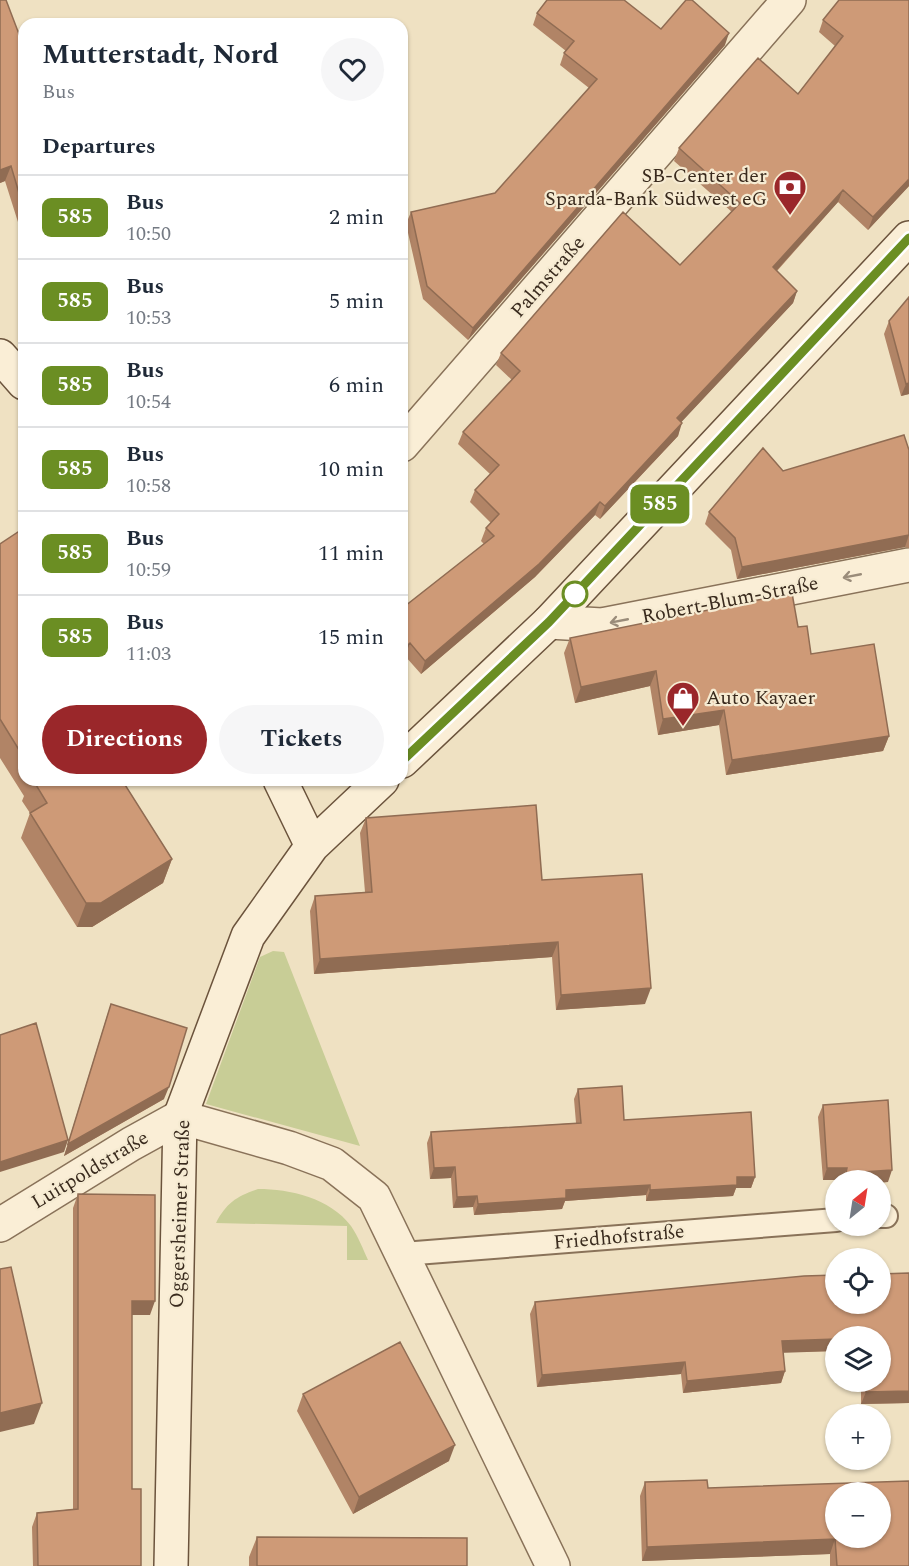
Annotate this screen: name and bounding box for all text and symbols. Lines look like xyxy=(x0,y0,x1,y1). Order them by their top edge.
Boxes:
text: Mutterstadt, Nord xyxy=(42,33,279,76)
button: heart xyxy=(321,38,384,101)
text: Bus xyxy=(42,77,75,107)
text: Departures xyxy=(42,130,156,163)
place label: SB-Center der Sparda-Bank Südwest eG xyxy=(545,161,767,214)
bank icon: SB-Center der Sparda-Bank Südwest eG xyxy=(772,169,808,216)
text: Bus xyxy=(126,186,164,219)
text: 585 xyxy=(57,201,93,233)
text: 2 min xyxy=(329,201,384,234)
text: 10:50 xyxy=(126,219,171,249)
street label: Palmstraße xyxy=(504,229,592,325)
text: Bus xyxy=(126,270,164,303)
text: 585 xyxy=(57,285,93,317)
text: 5 min xyxy=(329,285,384,318)
text: 10:53 xyxy=(126,303,171,333)
text: Bus xyxy=(126,354,164,387)
text: 585 xyxy=(57,369,93,401)
text: 6 min xyxy=(329,369,384,402)
text: 10:54 xyxy=(126,387,171,417)
text: Bus xyxy=(126,438,164,471)
text: 585 xyxy=(57,453,93,485)
text: 10 min xyxy=(318,453,384,486)
text: 10:58 xyxy=(126,471,171,501)
line badge: 585 xyxy=(626,484,694,524)
text: 585 xyxy=(642,488,678,520)
text: Bus xyxy=(126,522,164,555)
text: 585 xyxy=(57,537,93,569)
text: 11 min xyxy=(318,537,384,570)
text: 10:59 xyxy=(126,555,171,585)
street label: Robert-Blum-Straße xyxy=(639,568,821,632)
one-way arrow xyxy=(842,571,862,582)
unlabelled marker xyxy=(562,581,588,607)
text: Bus xyxy=(126,606,164,639)
one-way arrow xyxy=(610,616,629,628)
text: 585 xyxy=(57,621,93,653)
text: 15 min xyxy=(318,621,384,654)
text: 11:03 xyxy=(126,639,171,669)
shop icon: Auto Kayaer xyxy=(665,680,701,727)
place label: Auto Kayaer xyxy=(706,683,815,713)
button: Directions xyxy=(42,705,207,774)
button: Tickets xyxy=(219,705,384,774)
street label: Oggersheimer Straße xyxy=(162,1119,198,1309)
street label: Luitpoldstraße xyxy=(26,1123,154,1217)
north arrow xyxy=(825,1170,891,1236)
map controls xyxy=(825,1170,891,1548)
street label: Friedhofstraße xyxy=(552,1216,686,1258)
button: locate xyxy=(825,1248,891,1314)
button: layers xyxy=(825,1326,891,1392)
button: + xyxy=(825,1404,891,1470)
button: − xyxy=(825,1482,891,1548)

